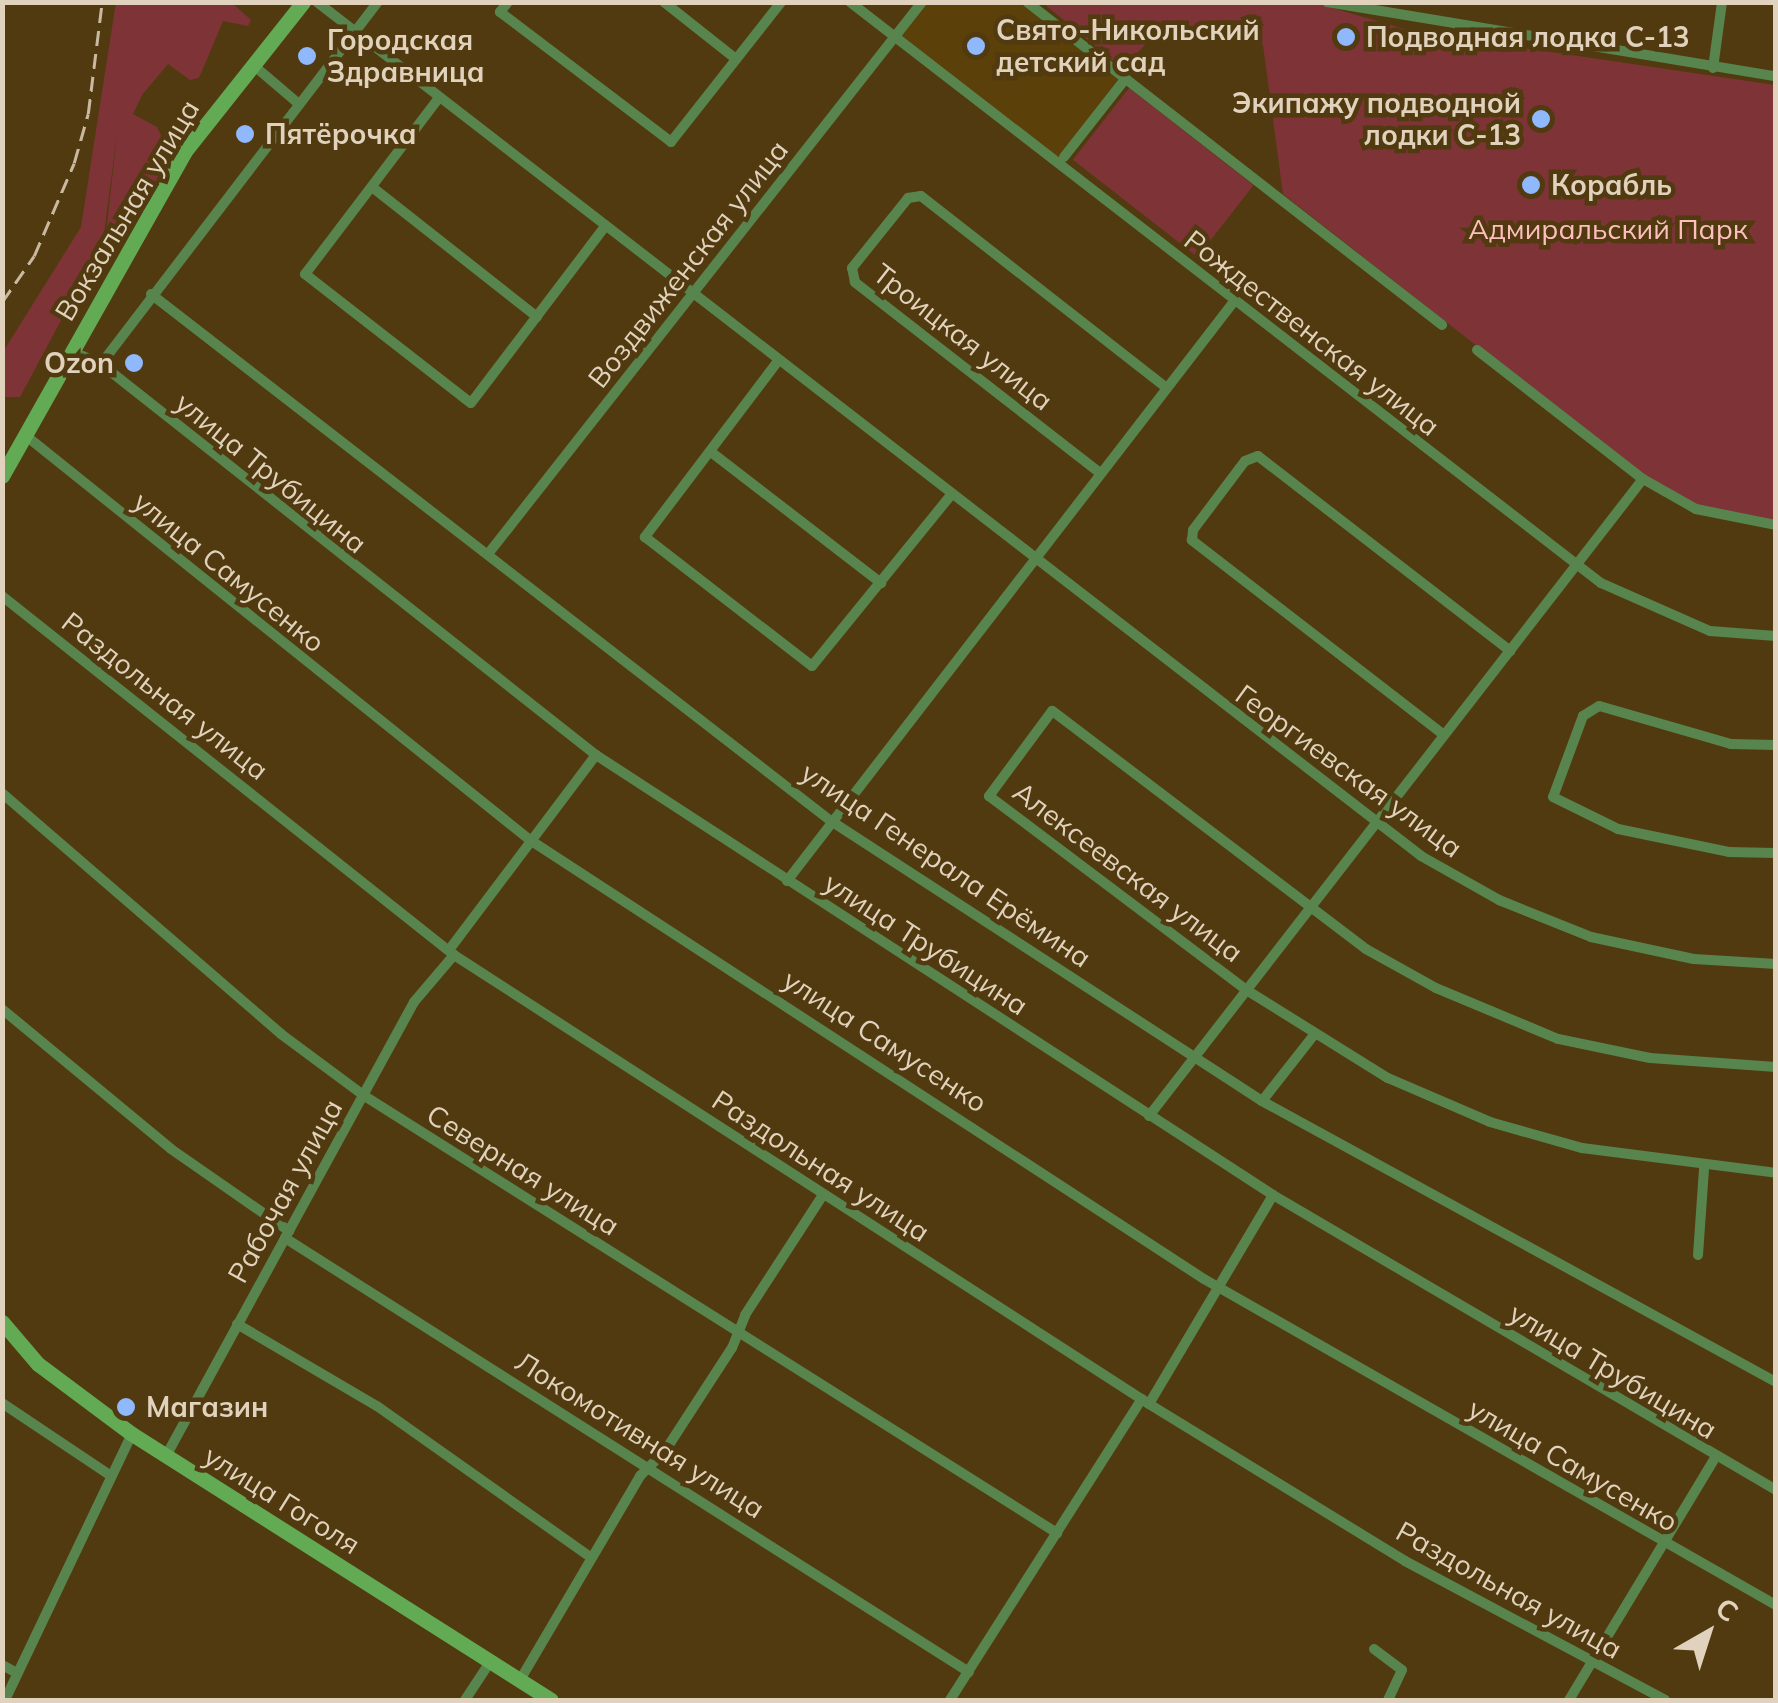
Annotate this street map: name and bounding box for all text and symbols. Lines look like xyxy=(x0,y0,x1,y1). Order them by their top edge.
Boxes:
place label: Свято-Никольский детский сад xyxy=(996,13,1260,79)
place label: Подводная лодка С-13 xyxy=(1366,20,1690,54)
place label: Городская Здравница xyxy=(327,23,484,89)
marker: Подводная лодка С-13 xyxy=(1335,26,1357,48)
marker: Свято-Никольский детский сад xyxy=(965,35,987,57)
marker: Городская Здравница xyxy=(296,45,318,67)
place label: Экипажу подводной лодки С-13 xyxy=(1232,86,1521,152)
street label: Вокзальная улица xyxy=(48,94,206,326)
marker: Экипажу подводной лодки С-13 xyxy=(1530,108,1552,130)
place label: Пятёрочка xyxy=(265,117,417,151)
marker: Пятёрочка xyxy=(234,123,256,145)
street label: Воздвиженская улица xyxy=(581,134,795,394)
place label: Корабль xyxy=(1551,168,1672,202)
marker: Корабль xyxy=(1520,174,1542,196)
park label: Адмиральский Парк xyxy=(1468,212,1748,246)
street label: Рождественская улица xyxy=(1178,223,1446,443)
street label: Троицкая улица xyxy=(867,257,1059,417)
place label: Ozon xyxy=(44,346,114,380)
marker: Ozon xyxy=(123,352,145,374)
street label: улица Трубицина xyxy=(169,386,373,560)
street label: улица Самусенко xyxy=(127,485,331,659)
street label: Раздольная улица xyxy=(55,605,275,787)
street label: Георгиевская улица xyxy=(1229,678,1469,864)
street label: улица Генерала Ерёмина xyxy=(795,755,1097,975)
street label: Алексеевская улица xyxy=(1007,775,1249,969)
street label: улица Трубицина xyxy=(818,866,1034,1022)
street label: улица Самусенко xyxy=(777,963,993,1119)
street label: Раздольная улица xyxy=(706,1083,936,1249)
street label: Рабочая улица xyxy=(221,1093,349,1289)
street label: Северная улица xyxy=(421,1097,625,1243)
street label: улица Трубицина xyxy=(1503,1296,1723,1446)
street label: Локомотивная улица xyxy=(509,1345,771,1525)
place label: Магазин xyxy=(146,1390,268,1424)
street label: улица Самусенко xyxy=(1462,1391,1684,1539)
marker: Магазин xyxy=(115,1396,137,1418)
street label: улица Гоголя xyxy=(198,1439,366,1561)
street label: Раздольная улица xyxy=(1390,1514,1628,1666)
north arrow xyxy=(1658,1583,1758,1683)
text: С xyxy=(1709,1590,1746,1629)

